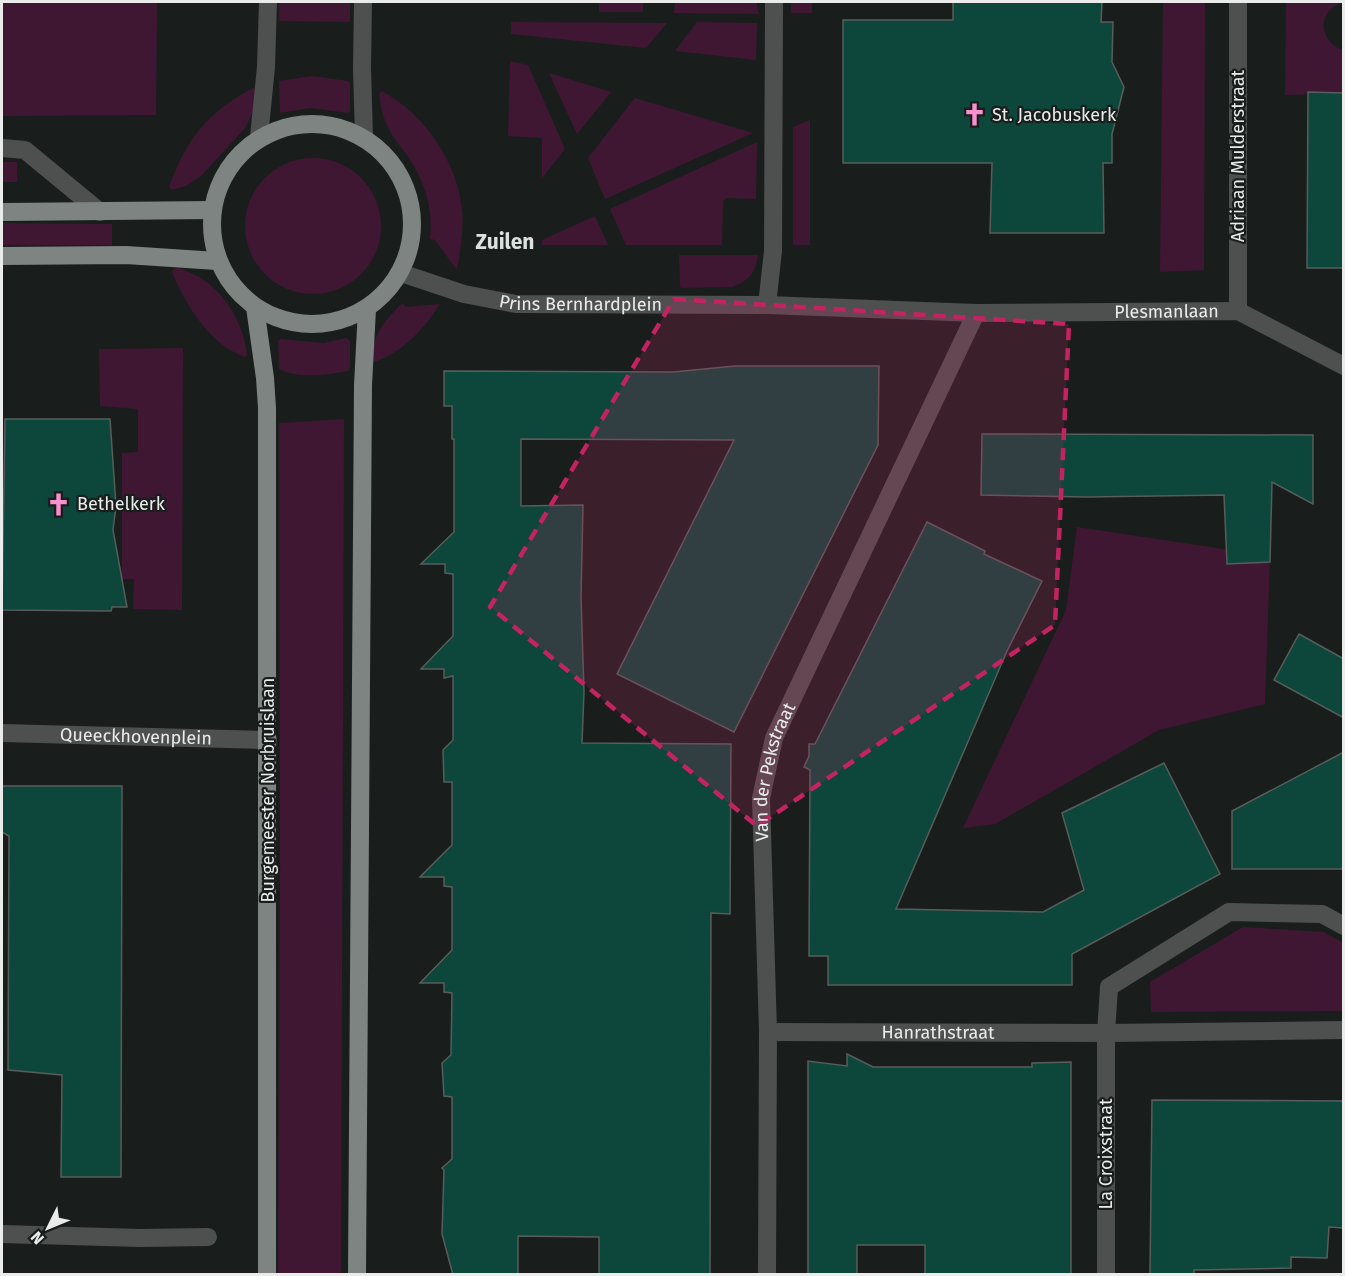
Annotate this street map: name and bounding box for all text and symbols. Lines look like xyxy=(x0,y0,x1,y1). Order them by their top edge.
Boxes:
street label: Adriaan Mulderstraat xyxy=(1227,69,1249,242)
church icon: St. Jacobuskerk xyxy=(961,102,987,128)
place label: St. Jacobuskerk xyxy=(992,104,1117,126)
district label: Zuilen xyxy=(476,229,534,255)
street label: Prins Bernhardplein xyxy=(497,290,662,316)
street label: Plesmanlaan xyxy=(1114,300,1219,323)
church icon: Bethelkerk xyxy=(46,491,72,517)
place label: Bethelkerk xyxy=(77,493,166,515)
street label: Burgemeester Norbruislaan xyxy=(257,678,279,902)
street label: Van der Pekstraat xyxy=(750,699,800,842)
street label: Queeckhovenplein xyxy=(60,724,212,750)
street label: Hanrathstraat xyxy=(881,1021,995,1044)
street label: La Croixstraat xyxy=(1095,1098,1117,1210)
north arrow xyxy=(18,1198,78,1258)
text: N xyxy=(27,1228,48,1248)

